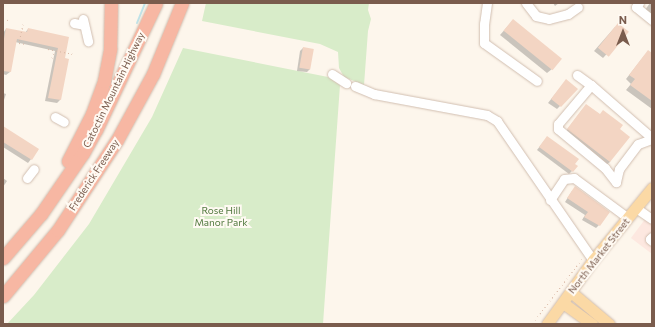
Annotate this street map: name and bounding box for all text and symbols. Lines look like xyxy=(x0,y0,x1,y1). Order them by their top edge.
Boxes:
north arrow xyxy=(603,12,643,52)
text: N xyxy=(619,13,627,26)
street label: Catoctin Mountain Highway xyxy=(81,30,147,150)
street label: Frederick Freeway xyxy=(66,137,122,213)
park label: Rose Hill Manor Park xyxy=(194,204,248,228)
street label: North Market Street xyxy=(566,216,632,296)

